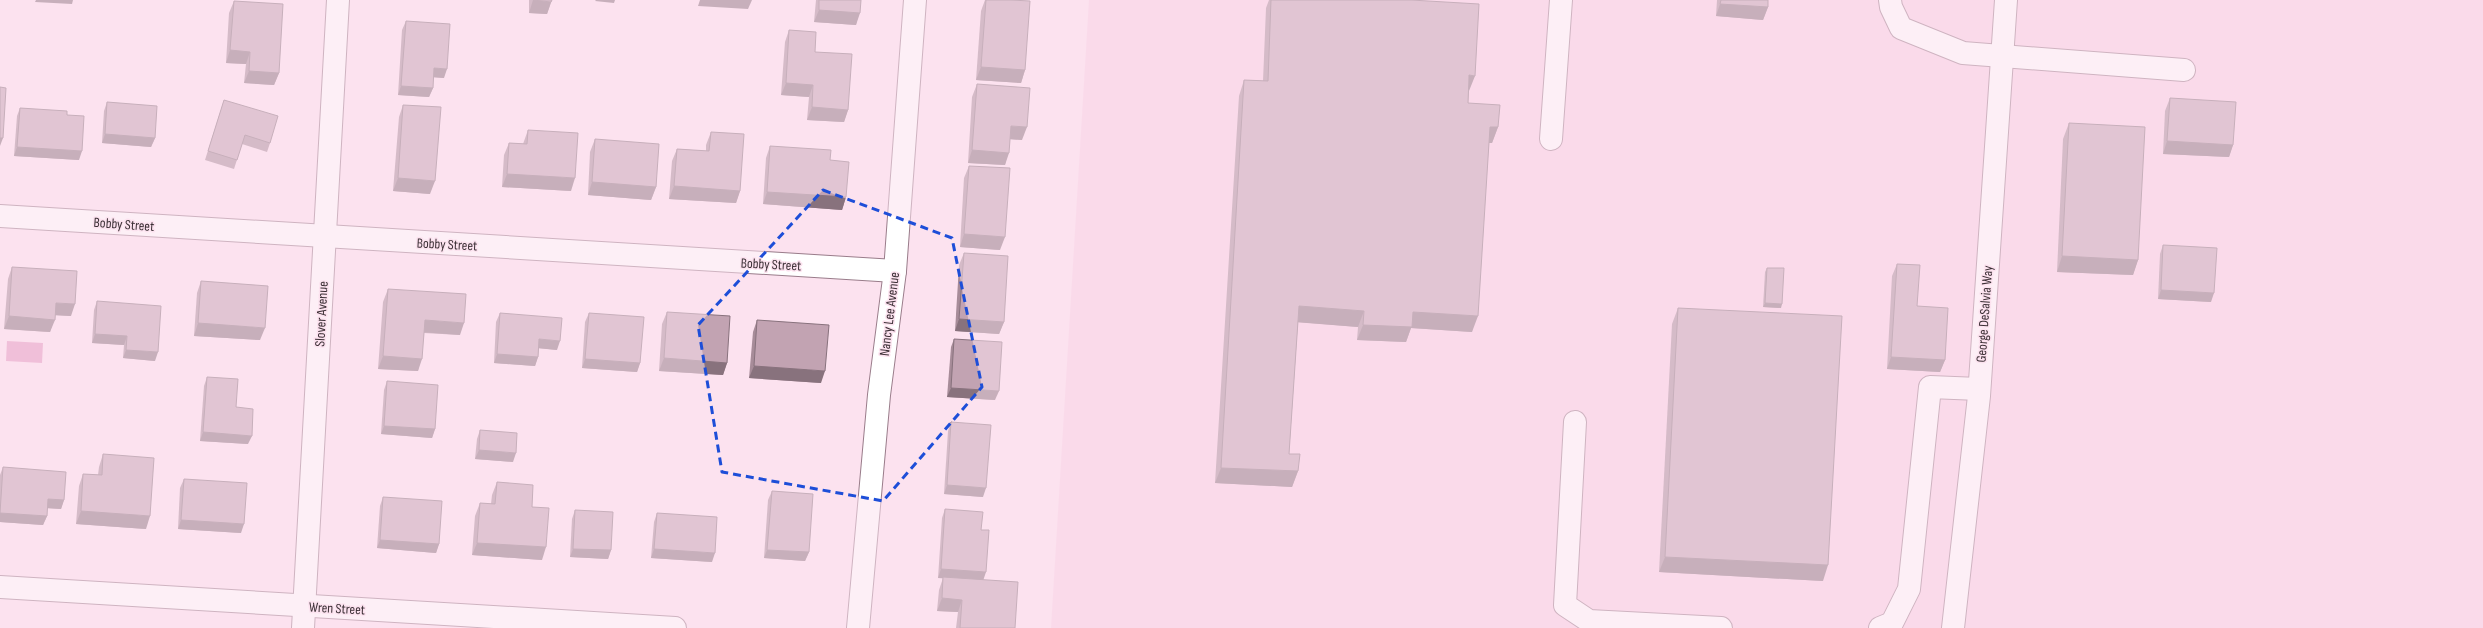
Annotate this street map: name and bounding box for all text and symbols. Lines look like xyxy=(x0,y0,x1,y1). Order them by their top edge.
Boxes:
street label: Bobby Street xyxy=(93,214,155,235)
street label: Bobby Street xyxy=(416,234,478,255)
street label: Bobby Street xyxy=(740,254,802,275)
street label: George DeSalvia Way xyxy=(1973,264,1996,363)
street label: Nancy Lee Avenue xyxy=(876,271,903,357)
street label: Slover Avenue xyxy=(311,281,332,347)
street label: Wren Street xyxy=(308,599,365,618)

